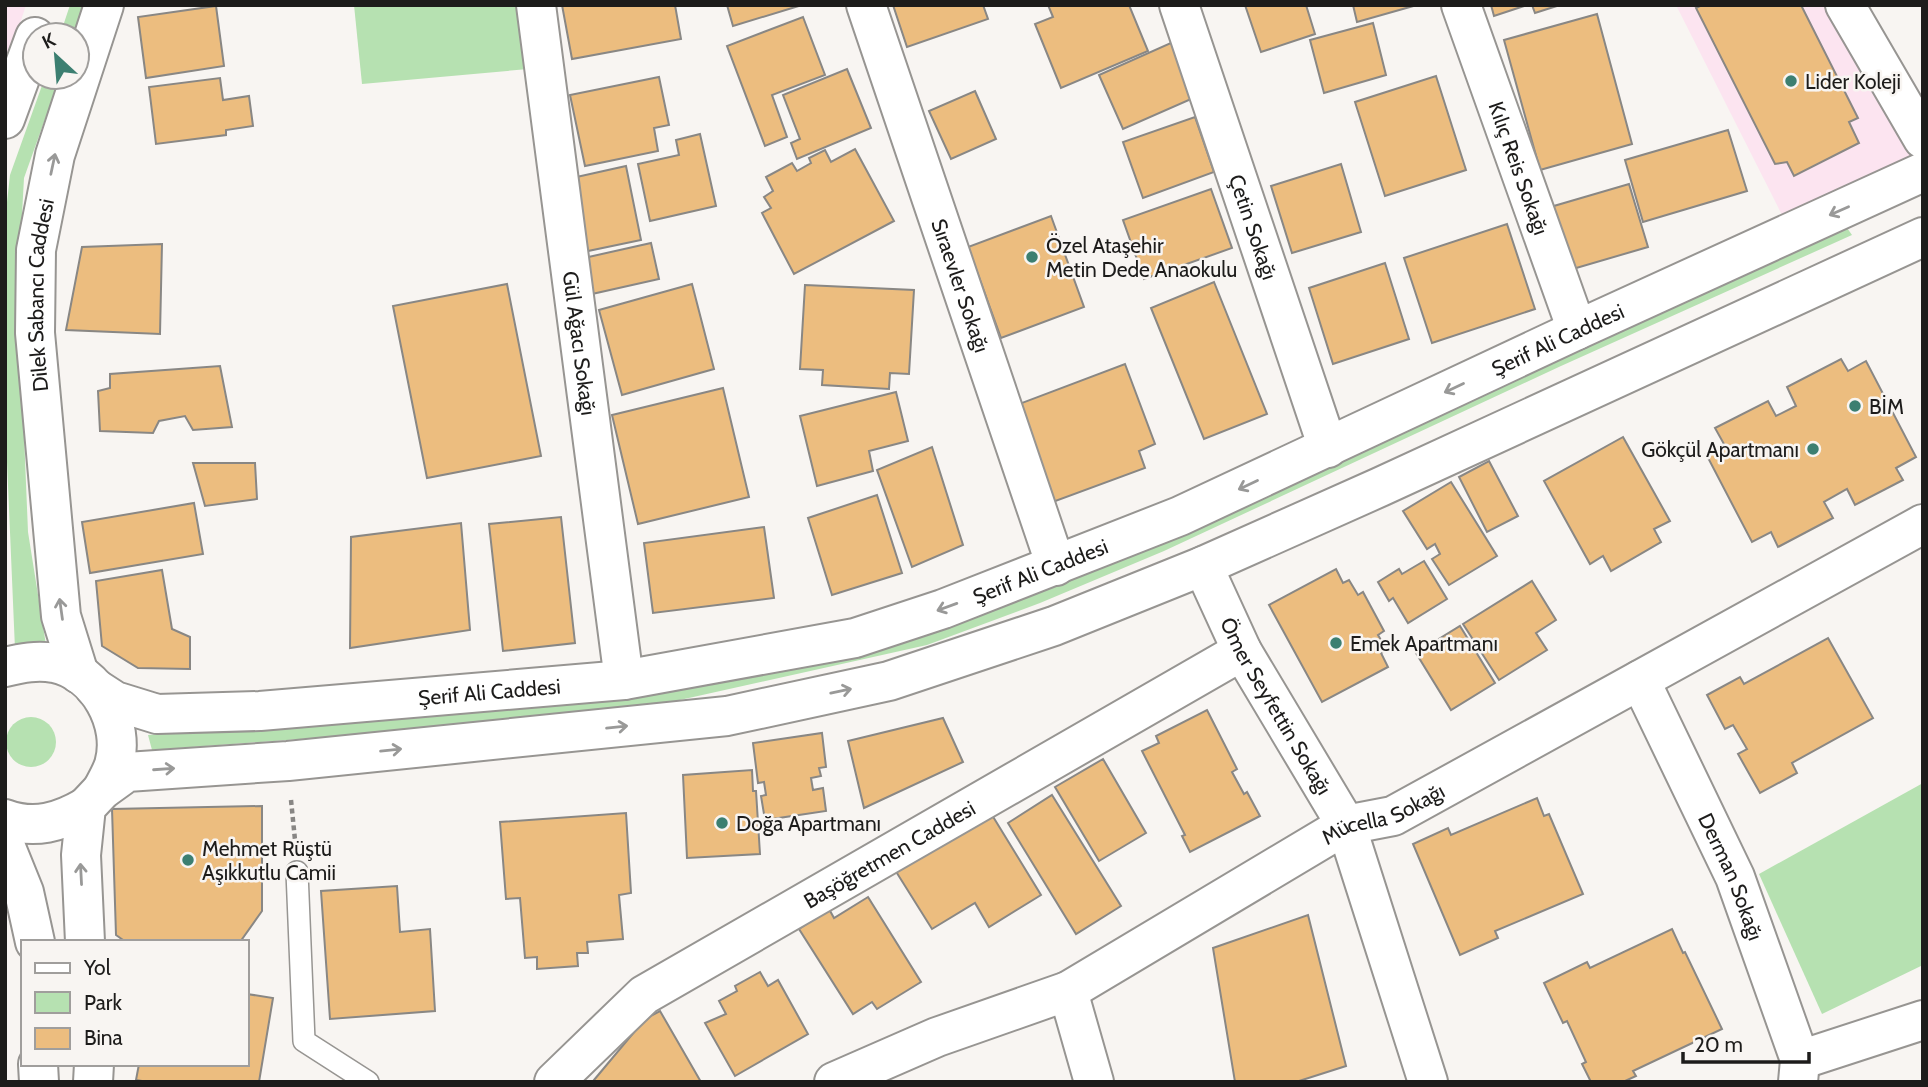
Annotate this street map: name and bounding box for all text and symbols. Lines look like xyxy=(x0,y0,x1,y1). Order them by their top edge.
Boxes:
north arrow xyxy=(21,21,91,91)
text: K xyxy=(38,28,59,54)
place label: Lider Koleji xyxy=(1805,69,1901,95)
marker: Lider Koleji xyxy=(1783,73,1799,89)
street label: Kılıç Reis Sokağı xyxy=(1484,98,1554,238)
one-way arrow xyxy=(47,153,61,176)
street label: Çetin Sokağı xyxy=(1224,171,1283,283)
street label: Dilek Sabancı Caddesi xyxy=(22,196,58,393)
one-way arrow xyxy=(1828,205,1850,218)
street label: Sıraevler Sokağı xyxy=(927,215,995,355)
place label: Özel Ataşehir Metin Dede Anaokulu xyxy=(1046,233,1237,282)
marker: Özel Ataşehir Metin Dede Anaokulu xyxy=(1024,249,1040,265)
street label: Gül Ağacı Sokağı xyxy=(558,270,602,417)
street label: Şerif Ali Caddesi xyxy=(1487,298,1628,381)
one-way arrow xyxy=(1444,382,1465,395)
place label: BİM xyxy=(1869,394,1904,419)
marker: BİM xyxy=(1847,398,1863,414)
place label: Gökçül Apartmanı xyxy=(1641,437,1799,462)
marker: Gökçül Apartmanı xyxy=(1805,441,1821,457)
one-way arrow xyxy=(1238,479,1259,492)
street label: Şerif Ali Caddesi xyxy=(969,533,1111,609)
one-way arrow xyxy=(54,598,67,621)
one-way arrow xyxy=(936,602,958,614)
street label: Ömer Seyfettin Sokağı xyxy=(1216,613,1337,799)
place label: Emek Apartmanı xyxy=(1350,631,1498,656)
marker: Emek Apartmanı xyxy=(1328,635,1344,651)
street label: Şerif Ali Caddesi xyxy=(417,673,562,710)
one-way arrow xyxy=(829,684,852,698)
one-way arrow xyxy=(605,721,628,734)
one-way arrow xyxy=(379,744,402,757)
one-way arrow xyxy=(152,762,175,775)
street label: Mücella Sokağı xyxy=(1317,778,1449,849)
street label: Başöğretmen Caddesi xyxy=(799,795,979,913)
street label: Derman Sokağı xyxy=(1694,809,1769,944)
place label: Doğa Apartmanı xyxy=(736,811,881,836)
marker: Doğa Apartmanı xyxy=(714,815,730,831)
place label: Mehmet Rüştü Aşıkkutlu Camii xyxy=(202,836,336,885)
marker: Mehmet Rüştü Aşıkkutlu Camii xyxy=(180,852,196,868)
one-way arrow xyxy=(75,862,88,885)
legend xyxy=(21,940,248,1066)
text: Yol xyxy=(83,955,111,980)
text: Park xyxy=(84,990,122,1015)
scale bar xyxy=(1683,1020,1809,1064)
text: Bina xyxy=(84,1025,123,1050)
text: 20 m xyxy=(1694,1032,1743,1057)

